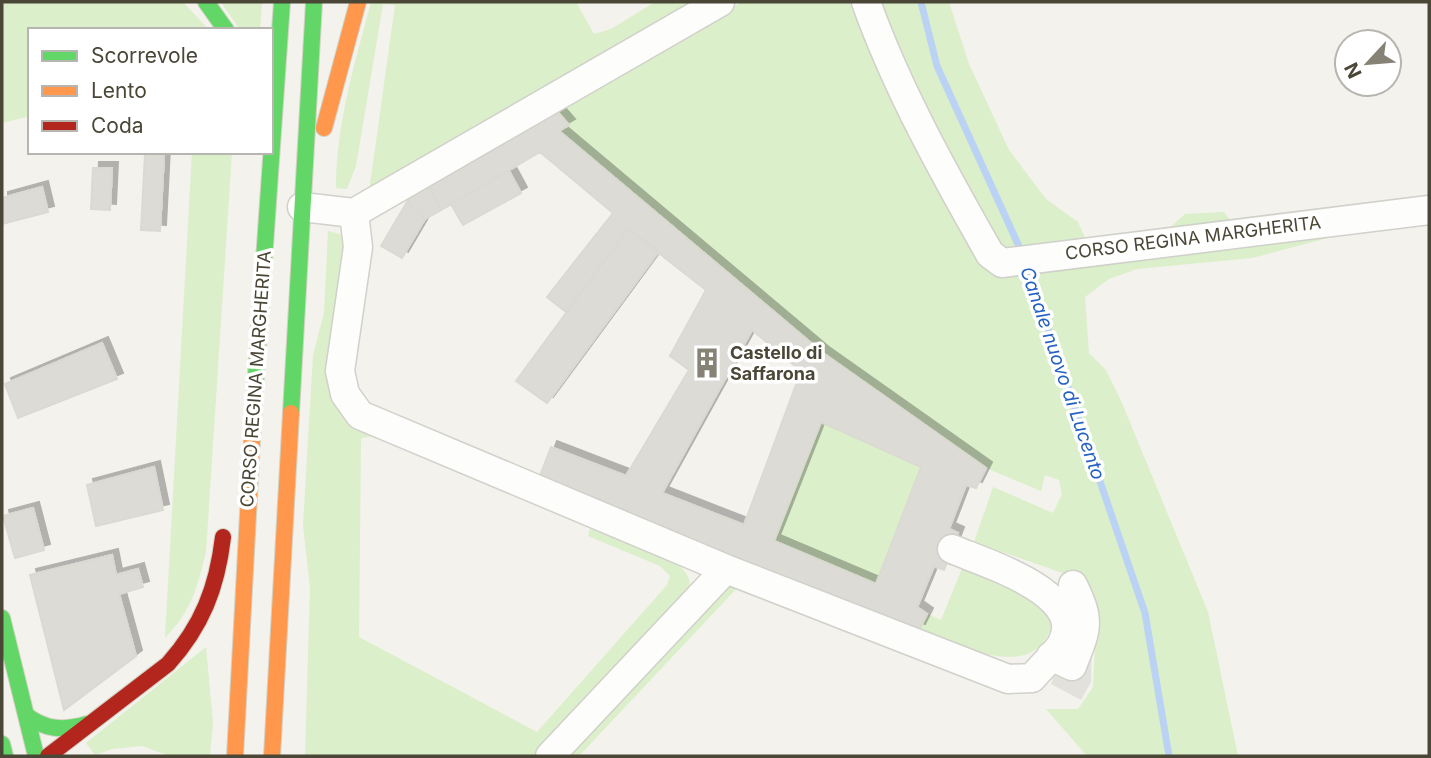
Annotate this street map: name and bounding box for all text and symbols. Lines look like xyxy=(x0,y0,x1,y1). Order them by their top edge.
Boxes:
legend xyxy=(28,28,273,154)
north arrow xyxy=(1333,28,1403,98)
text: Scorrevole xyxy=(91,43,198,68)
text: N xyxy=(1340,59,1367,82)
text: Lento xyxy=(91,78,147,103)
text: Coda xyxy=(91,113,144,138)
street label: CORSO REGINA MARGHERITA xyxy=(1064,211,1322,264)
street label: CORSO REGINA MARGHERITA xyxy=(236,250,275,508)
water label: Canale nuovo di Lucento xyxy=(1015,264,1110,483)
place label: Castello di Saffarona xyxy=(730,342,822,384)
building icon: Castello di Saffarona xyxy=(690,346,724,380)

